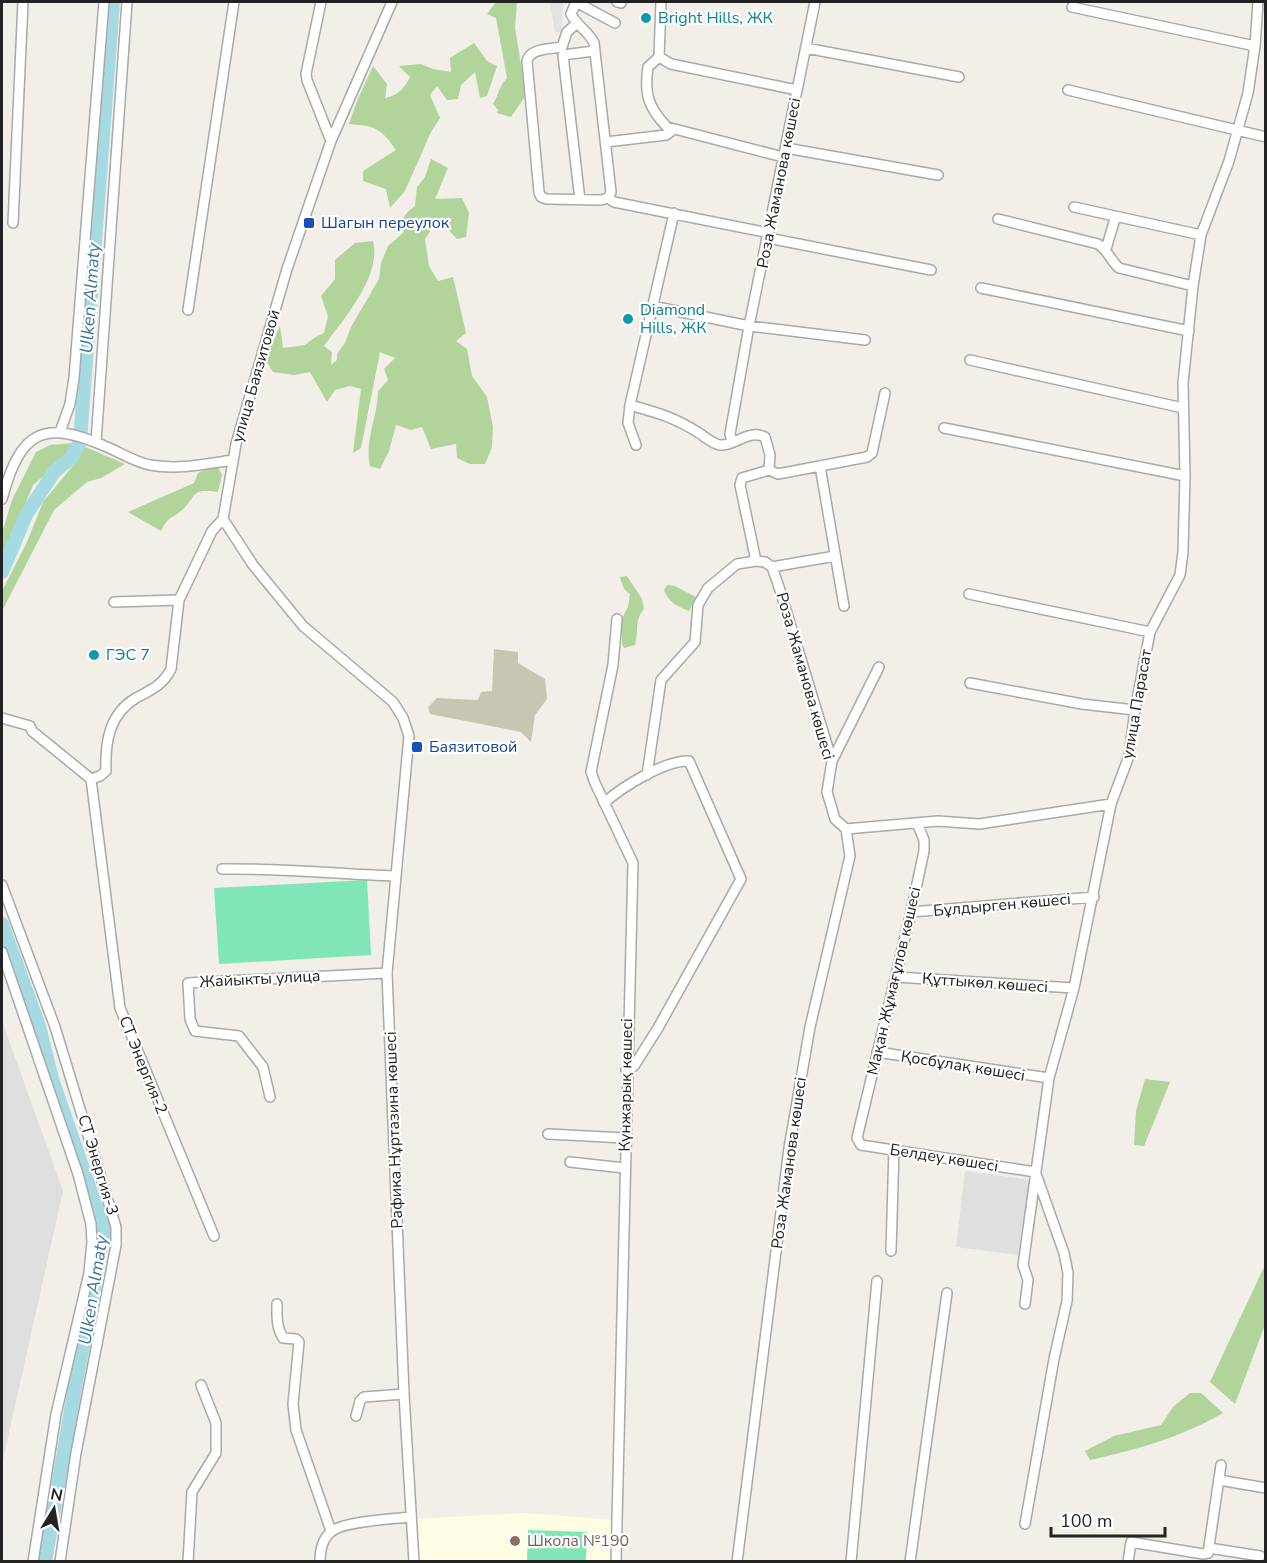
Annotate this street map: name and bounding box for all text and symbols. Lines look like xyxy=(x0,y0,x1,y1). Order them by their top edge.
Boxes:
place label: Bright Hills, ЖК xyxy=(658,7,774,29)
marker: Bright Hills, ЖК xyxy=(639,11,653,25)
street label: Роза Жаманова көшесі xyxy=(752,96,806,270)
place label: Шагын переулок xyxy=(321,212,450,234)
marker: Шагын переулок xyxy=(302,216,316,230)
water label: Ulken Almaty xyxy=(74,241,106,354)
place label: Diamond Hills, ЖК xyxy=(640,299,707,339)
street label: улица Баязитовой xyxy=(227,307,285,445)
marker: Diamond Hills, ЖК xyxy=(621,312,635,326)
street label: Роза Жаманова көшесі xyxy=(771,590,839,762)
place label: ГЭС 7 xyxy=(106,644,150,666)
street label: улица Парасат xyxy=(1117,647,1158,761)
marker: ГЭС 7 xyxy=(87,648,101,662)
place label: Баязитовой xyxy=(429,736,517,758)
marker: Баязитовой xyxy=(410,740,424,754)
street label: Мақан Жұмағұлов көшесі xyxy=(862,885,926,1077)
street label: Бұлдырген көшесі xyxy=(932,888,1072,922)
street label: Жайыкты улица xyxy=(199,965,321,993)
street label: Құттыкөл көшесі xyxy=(921,968,1049,998)
street label: СТ Энергия-2 xyxy=(113,1013,173,1117)
street label: Күнжарық көшесі xyxy=(614,1018,638,1152)
street label: Рафика Нұртазина көшесі xyxy=(380,1031,408,1229)
street label: Қосбұлақ көшесі xyxy=(899,1045,1027,1087)
street label: Роза Жаманова көшесі xyxy=(766,1076,812,1250)
street label: СТ Энергия-3 xyxy=(72,1112,124,1218)
street label: Белдеу көшесі xyxy=(888,1139,1000,1177)
water label: Ulken Almaty xyxy=(72,1233,114,1347)
north arrow xyxy=(24,1479,84,1539)
text: N xyxy=(49,1483,65,1507)
scale bar xyxy=(1051,1500,1165,1538)
text: 100 m xyxy=(1060,1509,1112,1533)
place label: Школа №190 xyxy=(527,1530,629,1552)
marker: Школа №190 xyxy=(508,1534,522,1548)

